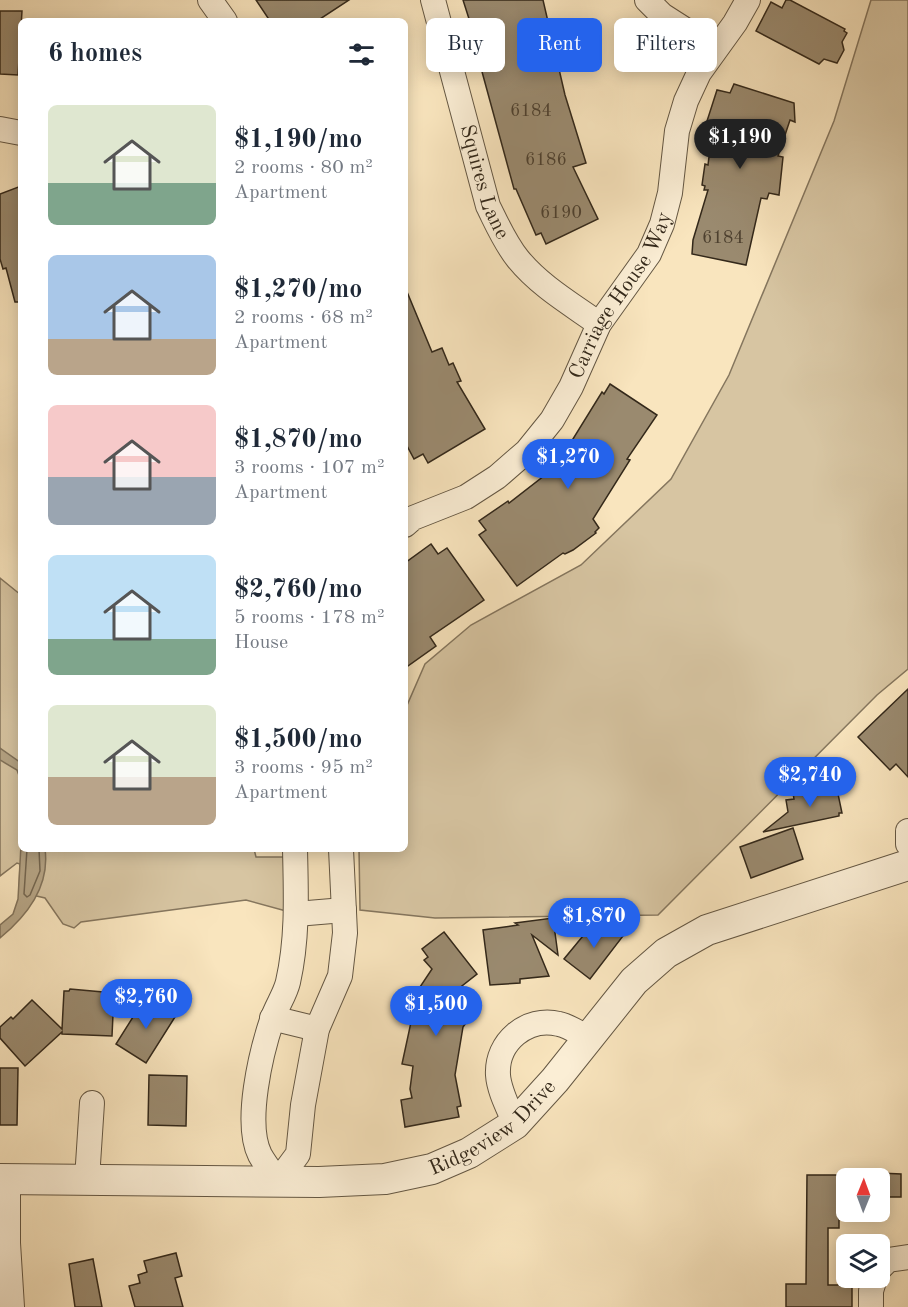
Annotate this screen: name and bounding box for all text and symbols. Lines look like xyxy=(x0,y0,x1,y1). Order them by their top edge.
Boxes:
chip: Buy xyxy=(426,18,505,72)
chip: Rent xyxy=(517,18,602,72)
chip: Filters xyxy=(614,18,717,72)
icon: filters xyxy=(345,38,378,71)
text: 6 homes xyxy=(48,41,142,67)
house number: 6184 xyxy=(510,102,552,120)
pin: $1,190 xyxy=(691,119,789,170)
street label: Squires Lane xyxy=(456,122,513,243)
text: $1,190/mo xyxy=(234,127,362,153)
text: $1,190 xyxy=(708,128,772,148)
icon: home xyxy=(96,129,168,201)
house number: 6186 xyxy=(525,151,567,169)
text: 2 rooms · 80 m² xyxy=(234,158,373,178)
text: Apartment xyxy=(234,183,328,203)
house number: 6190 xyxy=(540,204,582,222)
street label: Carriage House Way xyxy=(566,210,675,382)
house number: 6184 xyxy=(702,229,744,247)
text: $1,270/mo xyxy=(234,277,362,303)
icon: home xyxy=(96,279,168,351)
text: 2 rooms · 68 m² xyxy=(234,308,373,328)
text: Apartment xyxy=(234,333,328,353)
text: $1,870/mo xyxy=(234,427,362,453)
icon: home xyxy=(96,429,168,501)
pin: $1,270 xyxy=(519,439,617,490)
text: $1,270 xyxy=(536,448,600,468)
text: 3 rooms · 107 m² xyxy=(234,458,384,478)
text: Apartment xyxy=(234,483,328,503)
text: $2,760/mo xyxy=(234,577,362,603)
icon: home xyxy=(96,579,168,651)
text: 5 rooms · 178 m² xyxy=(234,608,384,628)
text: House xyxy=(234,633,288,653)
text: $1,500/mo xyxy=(234,727,362,753)
icon: home xyxy=(96,729,168,801)
pin: $2,740 xyxy=(761,757,859,808)
text: 3 rooms · 95 m² xyxy=(234,758,373,778)
text: $2,740 xyxy=(778,766,842,786)
text: Apartment xyxy=(234,783,328,803)
pin: $1,870 xyxy=(545,898,643,949)
text: $1,870 xyxy=(562,907,626,927)
pin: $2,760 xyxy=(97,979,195,1030)
pin: $1,500 xyxy=(387,986,485,1037)
text: $2,760 xyxy=(114,988,178,1008)
text: $1,500 xyxy=(404,995,468,1015)
street label: Ridgeview Drive xyxy=(426,1076,560,1179)
north arrow xyxy=(836,1168,890,1222)
map controls xyxy=(836,1168,890,1288)
button: layers xyxy=(836,1234,890,1288)

